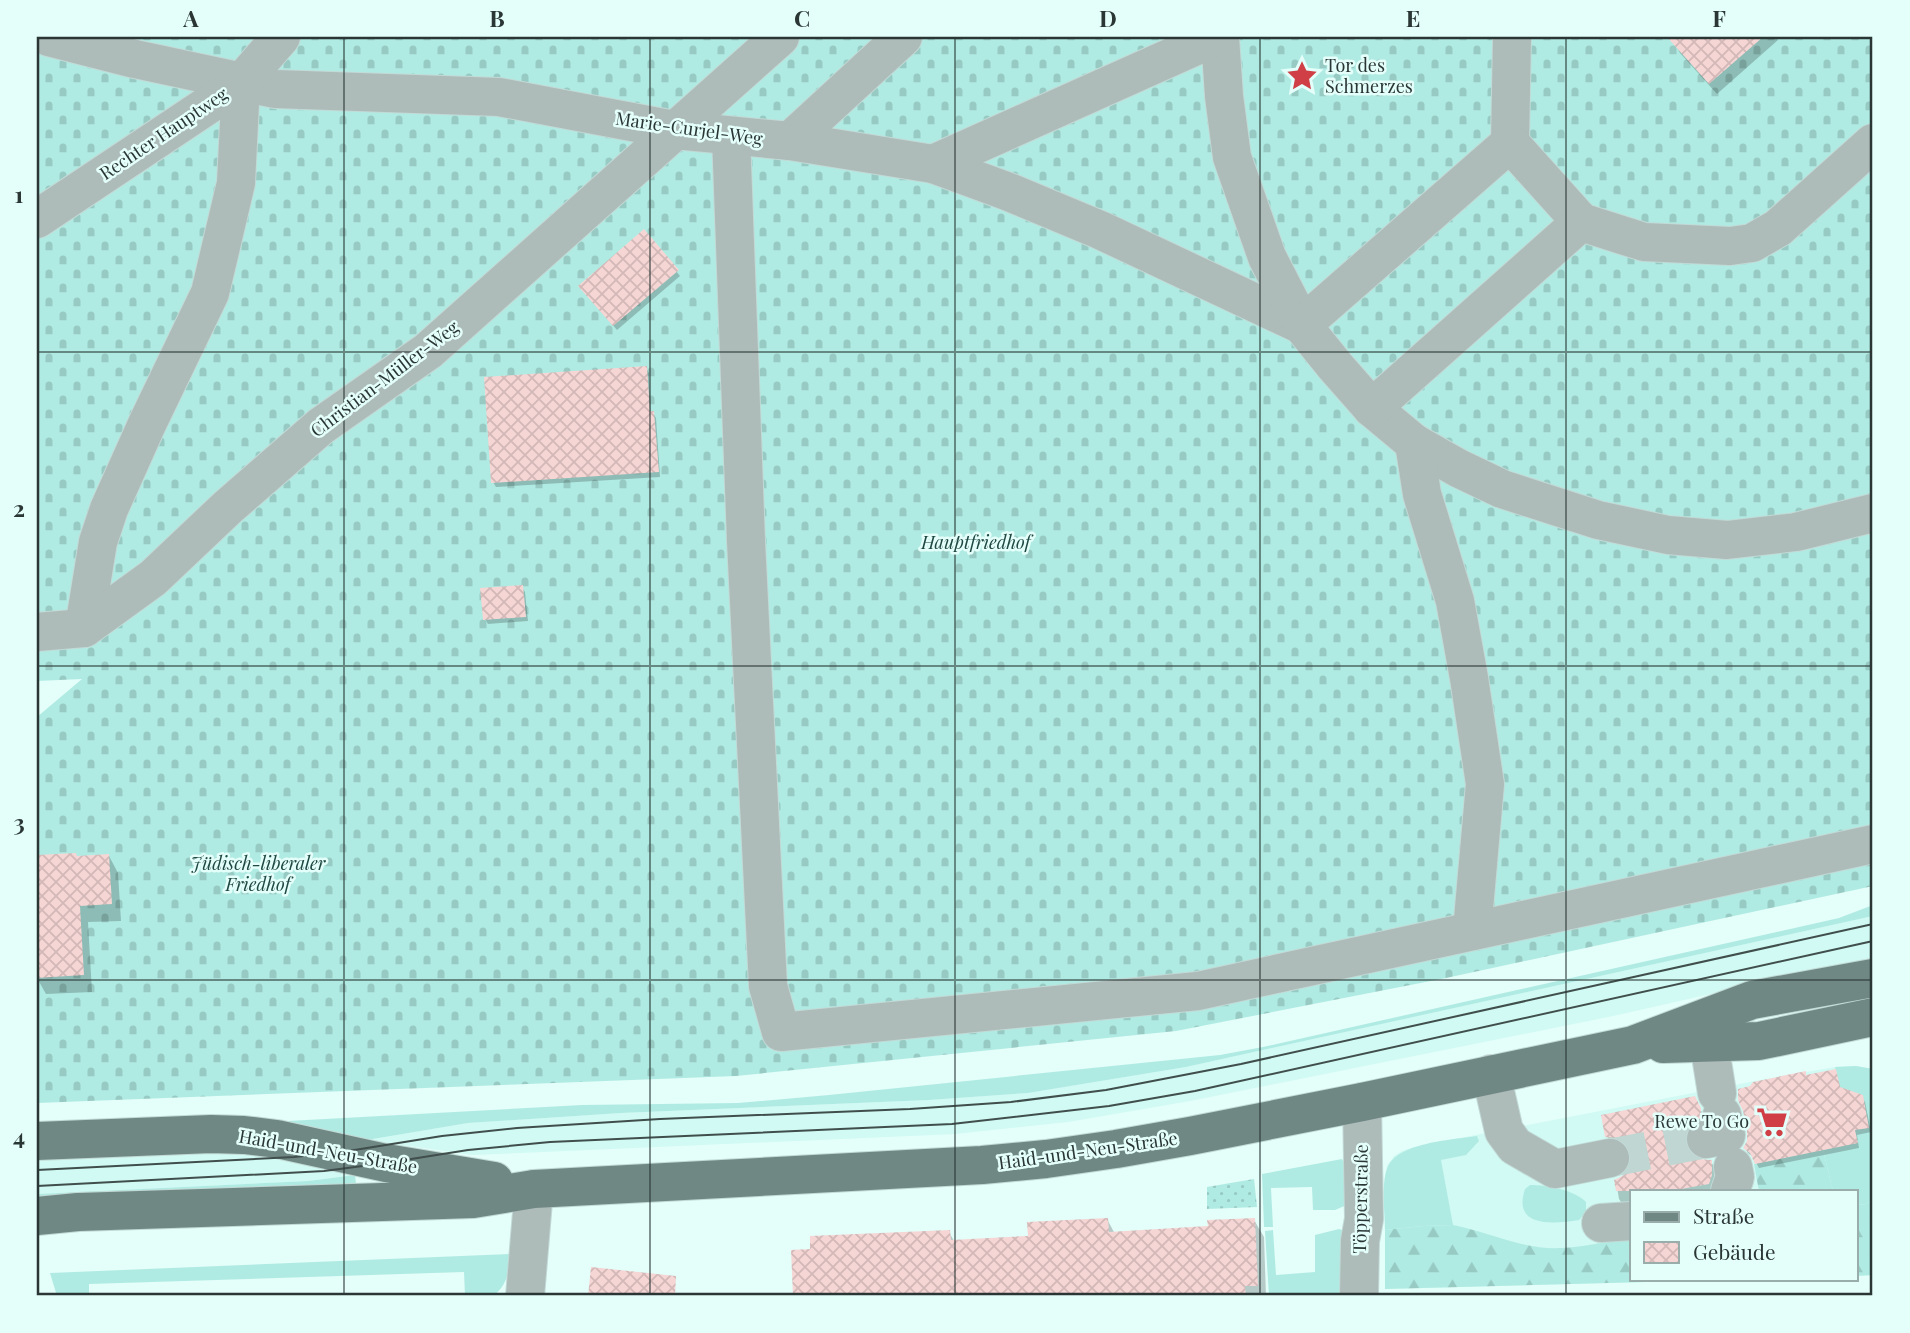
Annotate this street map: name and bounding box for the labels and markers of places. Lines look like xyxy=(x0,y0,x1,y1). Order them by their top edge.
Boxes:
place label: Tor des Schmerzes xyxy=(1325,53,1413,98)
place icon: Tor des Schmerzes xyxy=(1285,59,1319,93)
supermarket icon: Rewe To Go xyxy=(1755,1105,1789,1139)
place label: Rewe To Go xyxy=(1654,1109,1749,1133)

